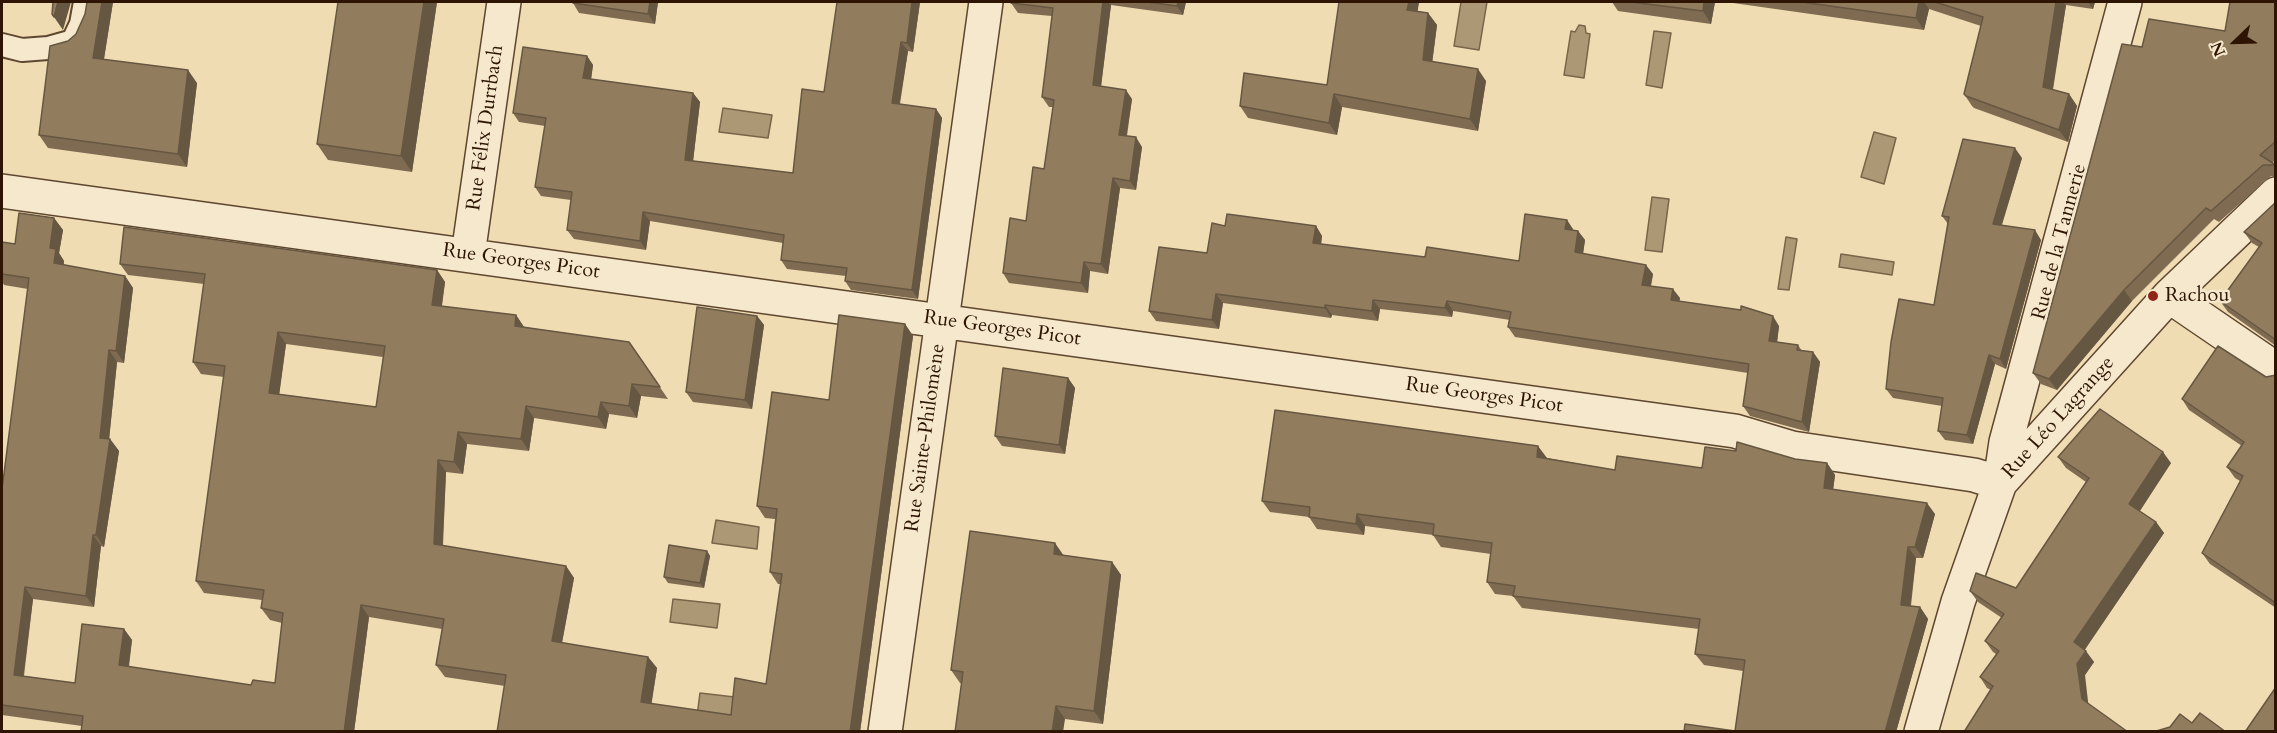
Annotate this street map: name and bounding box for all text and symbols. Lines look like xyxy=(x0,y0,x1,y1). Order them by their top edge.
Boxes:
north arrow xyxy=(2205,12,2265,72)
text: N xyxy=(2206,38,2231,60)
street label: Rue Félix Durrbach xyxy=(462,44,510,212)
street label: Rue de la Tannerie xyxy=(2028,161,2092,323)
street label: Rue Georges Picot xyxy=(441,239,601,285)
place label: Rachou xyxy=(2165,284,2229,308)
marker: Rachou xyxy=(2146,289,2160,303)
street label: Rue Georges Picot xyxy=(922,306,1082,352)
street label: Rue Sainte-Philomène xyxy=(901,342,951,534)
street label: Rue Léo Lagrange xyxy=(1998,352,2120,484)
street label: Rue Georges Picot xyxy=(1404,373,1564,419)

